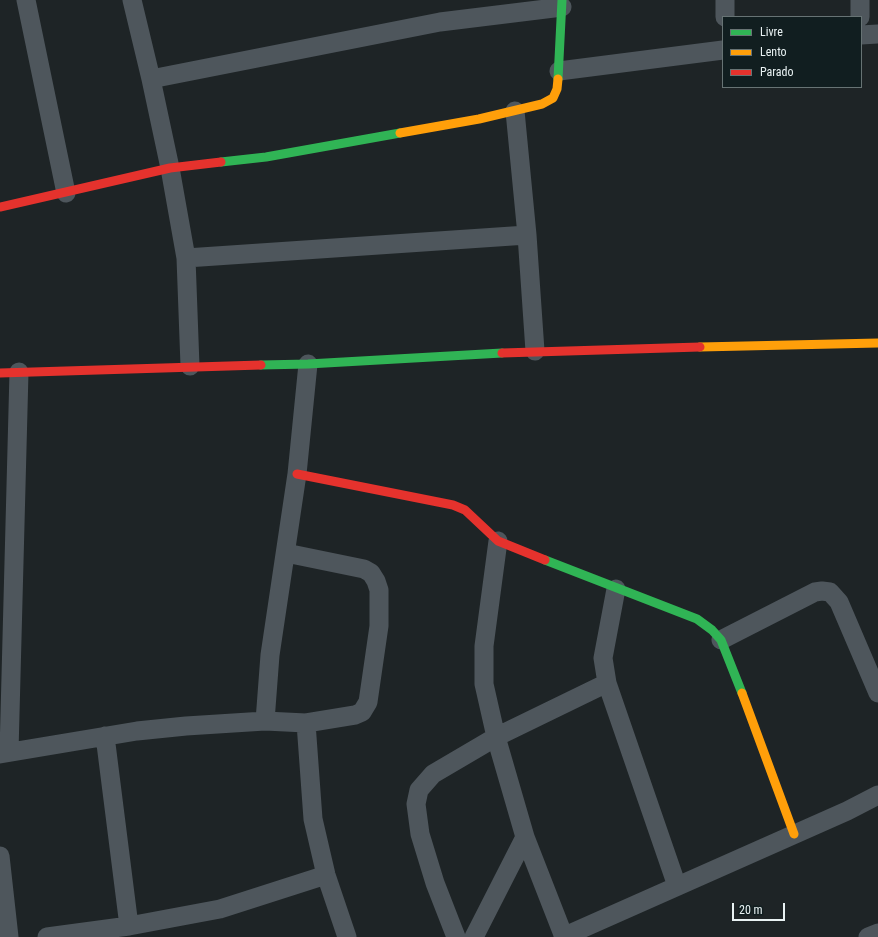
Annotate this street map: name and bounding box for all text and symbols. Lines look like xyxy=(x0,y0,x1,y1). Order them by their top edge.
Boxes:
legend xyxy=(722,16,862,88)
text: Livre xyxy=(760,25,783,39)
text: Lento xyxy=(760,45,787,59)
text: Parado xyxy=(760,65,793,79)
scale bar xyxy=(734,895,787,921)
text: 20 m xyxy=(739,903,763,917)

